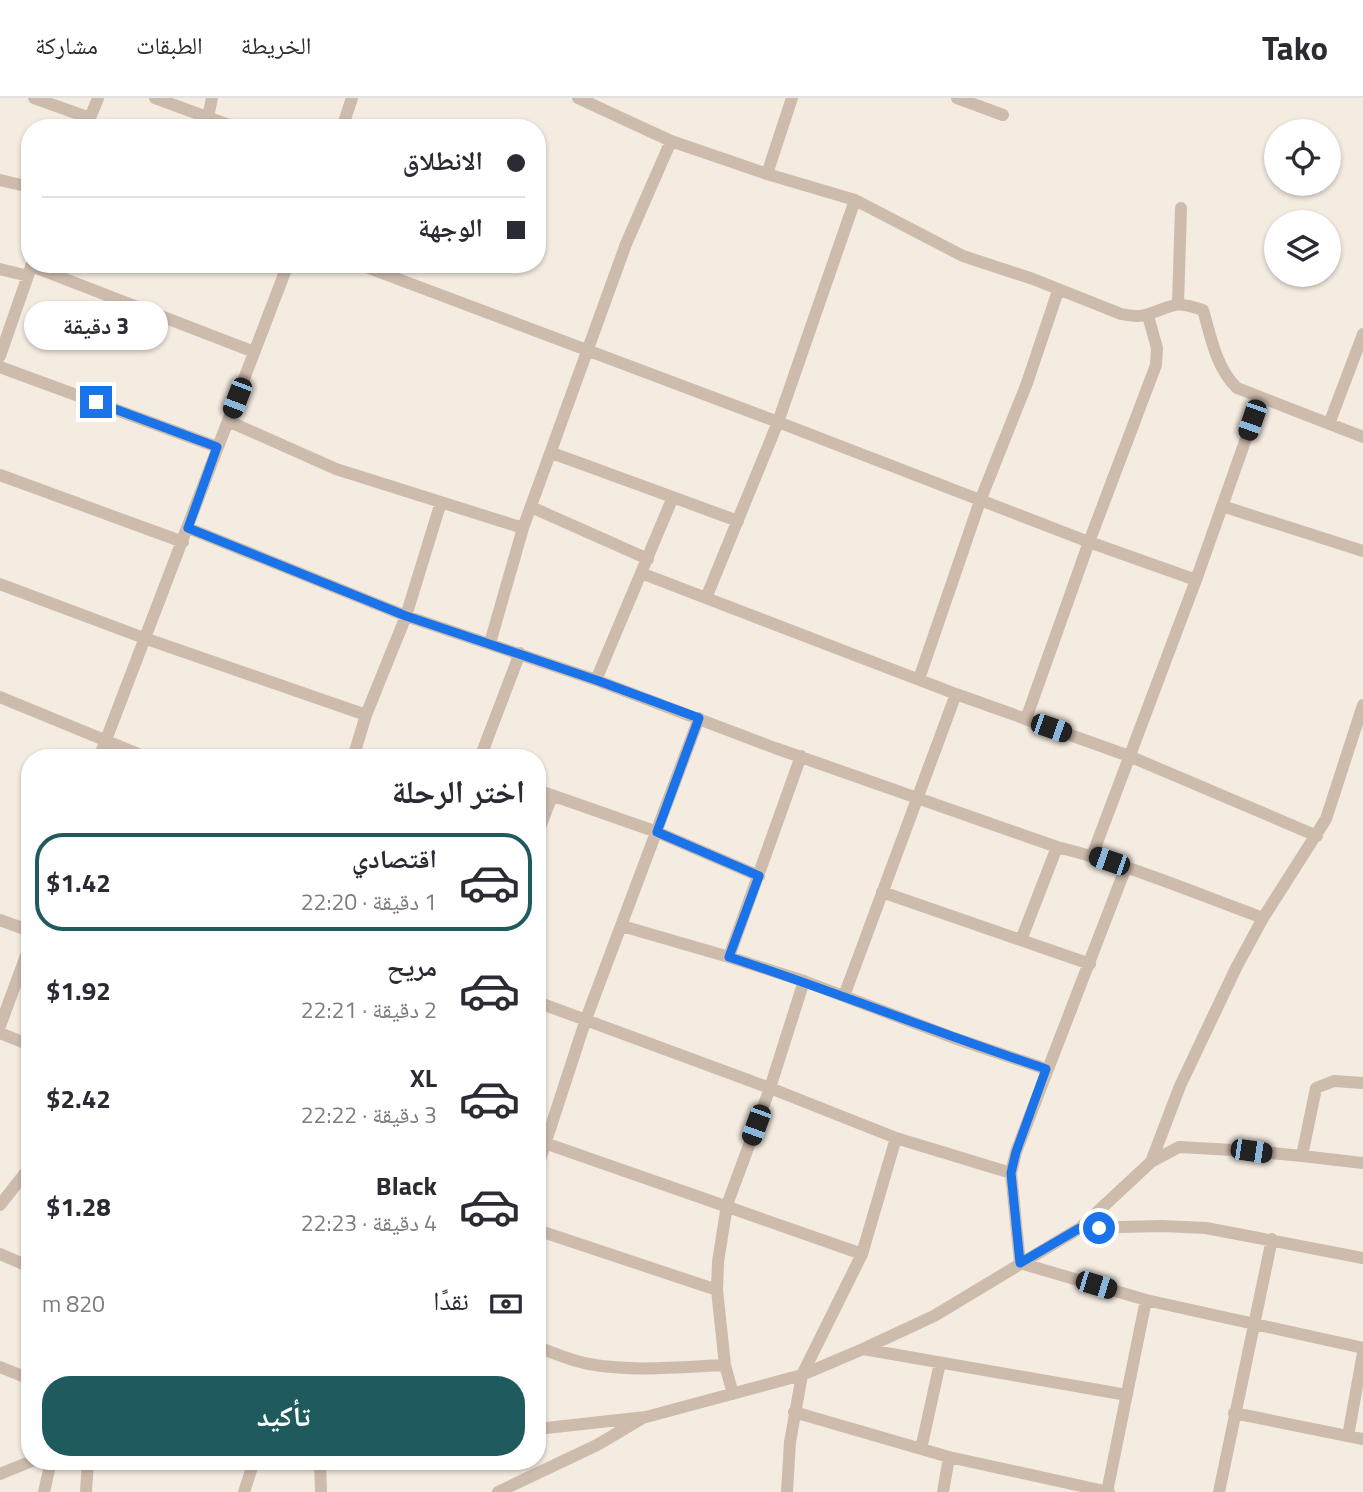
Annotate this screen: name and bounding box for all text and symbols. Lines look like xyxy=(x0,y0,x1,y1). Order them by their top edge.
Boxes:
text: Tako xyxy=(1262,23,1328,73)
text: مشاركة xyxy=(35,27,98,63)
text: الطبقات xyxy=(136,27,203,63)
text: الخريطة xyxy=(241,27,311,63)
map controls xyxy=(1264,119,1341,287)
button: locate xyxy=(1264,119,1341,196)
text: الانطلاق xyxy=(403,141,483,180)
text: الوجهة xyxy=(418,208,483,247)
button: layers xyxy=(1264,210,1341,287)
callout: 3 دقيقة xyxy=(24,300,168,350)
text: 3 دقيقة xyxy=(63,308,129,343)
car xyxy=(220,375,255,421)
route end xyxy=(80,386,112,418)
car xyxy=(1236,397,1269,443)
car xyxy=(1028,711,1075,745)
text: اختر الرحلة xyxy=(392,767,525,815)
text: اقتصادي xyxy=(352,839,437,878)
car xyxy=(1086,844,1133,878)
icon: car xyxy=(458,851,521,914)
text: $1.42 xyxy=(46,863,111,902)
text: 1 دقيقة · 22:20 xyxy=(301,884,437,919)
text: مريح xyxy=(387,947,437,986)
icon: car xyxy=(458,959,521,1022)
text: $1.92 xyxy=(46,971,111,1010)
text: 2 دقيقة · 22:21 xyxy=(301,992,437,1027)
text: XL xyxy=(410,1058,437,1097)
icon: car xyxy=(458,1067,521,1130)
text: $2.42 xyxy=(46,1079,111,1118)
text: 3 دقيقة · 22:22 xyxy=(301,1097,437,1132)
car xyxy=(739,1102,774,1148)
car xyxy=(1229,1138,1274,1164)
text: Black xyxy=(376,1166,437,1205)
icon: car xyxy=(458,1175,521,1238)
text: $1.28 xyxy=(46,1187,111,1226)
text: 4 دقيقة · 22:23 xyxy=(301,1205,437,1240)
route start xyxy=(1083,1212,1115,1244)
car xyxy=(1073,1269,1120,1301)
text: نقدًا xyxy=(433,1281,469,1320)
icon: cash xyxy=(487,1285,525,1323)
text: 820 m xyxy=(42,1286,105,1321)
button: تأكيد xyxy=(42,1376,525,1456)

